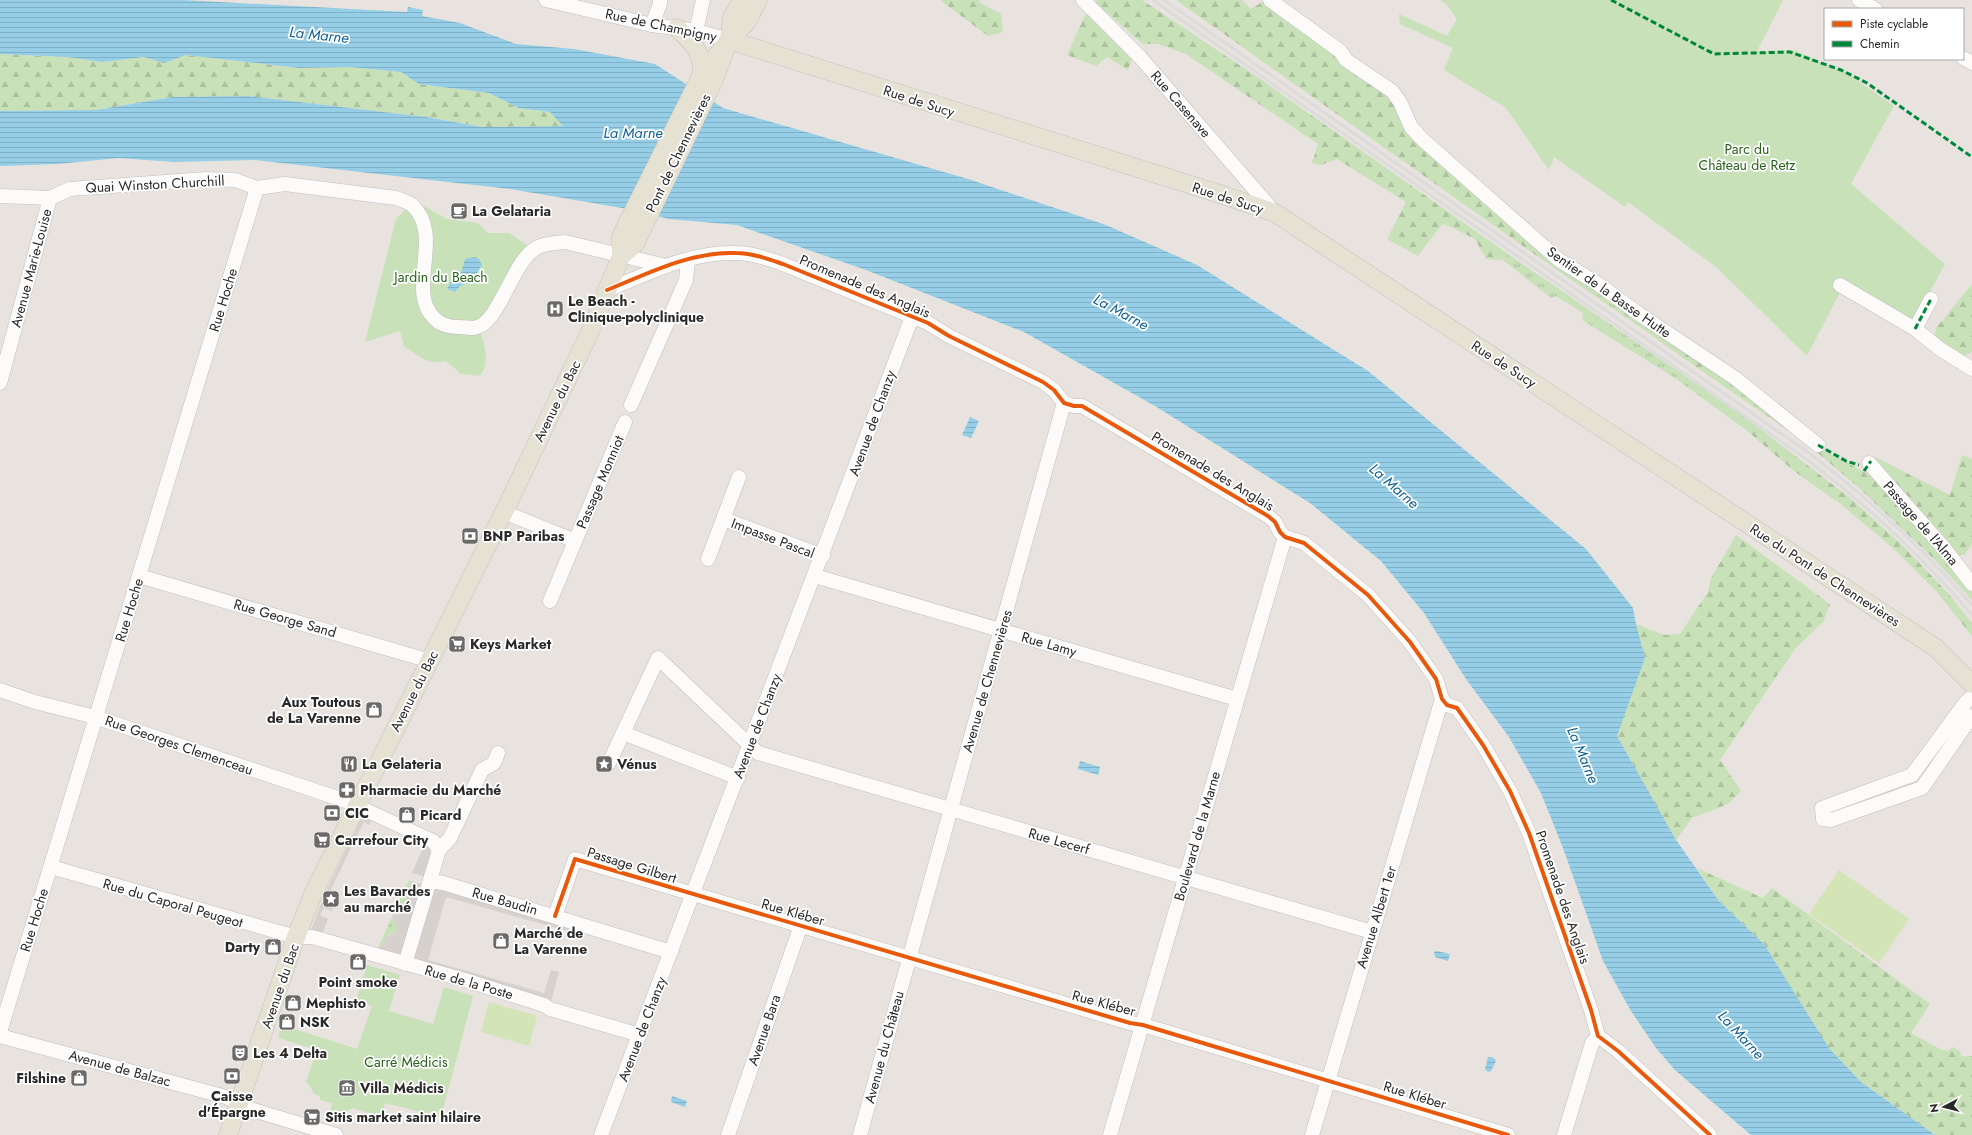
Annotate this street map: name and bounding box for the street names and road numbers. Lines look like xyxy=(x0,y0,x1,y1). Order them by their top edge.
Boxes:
street label: Rue de Champigny xyxy=(603,3,719,47)
street label: Rue Casenave xyxy=(1146,66,1216,142)
street label: Rue de Sucy xyxy=(881,80,958,122)
street label: Pont de Chennevières xyxy=(641,90,716,216)
street label: Quai Winston Churchill xyxy=(85,170,225,198)
street label: Rue de Sucy xyxy=(1190,177,1267,219)
street label: Avenue Marie-Louise xyxy=(6,206,56,330)
street label: Sentier de la Basse Hutte xyxy=(1543,241,1675,343)
street label: Promenade des Anglais xyxy=(797,249,934,323)
street label: Rue Hoche xyxy=(204,266,242,334)
street label: Rue de Sucy xyxy=(1468,335,1541,393)
street label: Avenue du Bac xyxy=(529,357,585,445)
street label: Avenue de Chanzy xyxy=(844,367,901,479)
street label: Promenade des Anglais xyxy=(1148,426,1278,516)
street label: Passage Monniot xyxy=(571,432,629,532)
street label: Passage de l'Alma xyxy=(1879,476,1963,570)
street label: Impasse Pascal xyxy=(728,513,818,563)
street label: Rue du Pont de Chennevières xyxy=(1746,519,1904,631)
street label: Rue Hoche xyxy=(110,576,148,644)
street label: Rue George Sand xyxy=(231,594,339,642)
street label: Avenue de Chennevières xyxy=(957,607,1017,755)
street label: Rue Lamy xyxy=(1019,627,1080,662)
street label: Avenue du Bac xyxy=(385,647,443,735)
street label: Avenue de Chanzy xyxy=(728,670,787,781)
street label: Rue Georges Clemenceau xyxy=(102,710,256,780)
street label: Boulevard de la Marne xyxy=(1169,769,1225,903)
street label: Rue Lecerf xyxy=(1026,823,1093,860)
street label: Promenade des Anglais xyxy=(1531,828,1595,967)
street label: Passage Gilbert xyxy=(585,842,680,888)
street label: Avenue Albert 1er xyxy=(1351,863,1401,971)
street label: Rue du Caporal Peugeot xyxy=(101,873,246,933)
street label: Rue Baudin xyxy=(470,882,540,920)
street label: Rue Hoche xyxy=(15,886,53,954)
street label: Rue Kléber xyxy=(759,893,827,931)
street label: Avenue du Bac xyxy=(256,941,304,1031)
street label: Rue de la Poste xyxy=(422,960,516,1004)
street label: Avenue de Chanzy xyxy=(613,973,672,1084)
street label: Rue Kléber xyxy=(1070,985,1138,1021)
street label: Avenue du Château xyxy=(859,989,909,1105)
street label: Avenue Bara xyxy=(743,992,785,1068)
street label: Avenue de Balzac xyxy=(67,1045,173,1091)
street label: Rue Kléber xyxy=(1381,1076,1449,1114)

